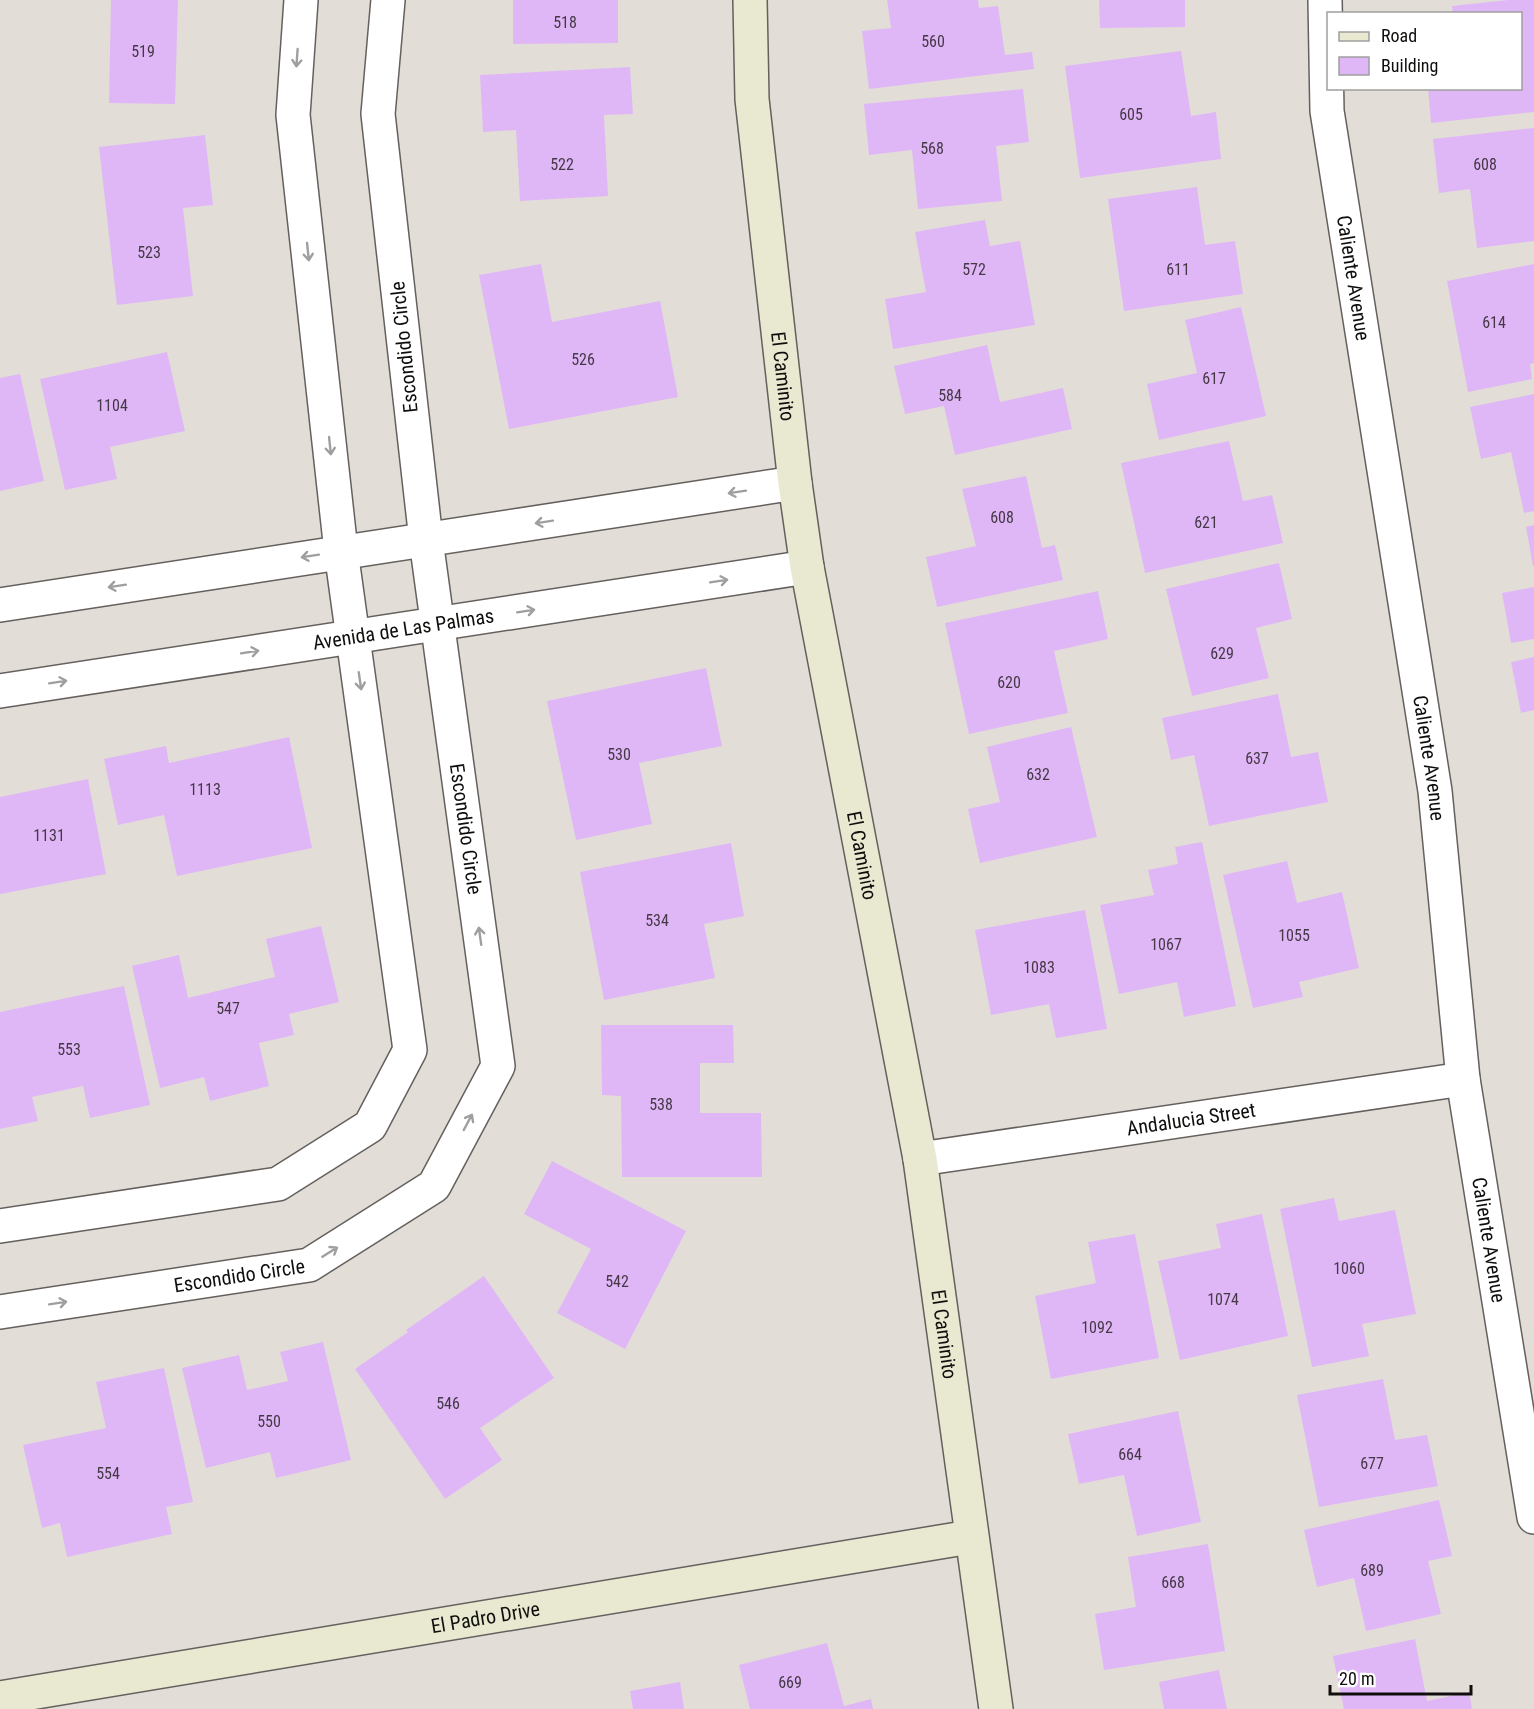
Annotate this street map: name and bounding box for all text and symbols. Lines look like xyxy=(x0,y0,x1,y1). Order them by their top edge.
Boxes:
legend xyxy=(1327,12,1522,90)
house number: 518 xyxy=(553,13,577,32)
text: Road xyxy=(1381,25,1417,46)
house number: 560 xyxy=(921,32,945,51)
house number: 519 xyxy=(131,42,155,61)
one-way arrow xyxy=(291,48,302,68)
text: Building xyxy=(1381,55,1438,76)
house number: 605 xyxy=(1119,105,1143,124)
house number: 568 xyxy=(920,139,944,158)
house number: 522 xyxy=(550,155,574,174)
house number: 608 xyxy=(1473,155,1497,174)
street label: Caliente Avenue xyxy=(1332,213,1375,342)
one-way arrow xyxy=(303,242,314,262)
house number: 523 xyxy=(137,243,161,262)
house number: 572 xyxy=(962,260,986,279)
house number: 611 xyxy=(1166,260,1190,279)
street label: Escondido Circle xyxy=(385,280,423,414)
house number: 614 xyxy=(1482,313,1506,332)
street label: El Caminito xyxy=(766,330,800,422)
house number: 526 xyxy=(571,350,595,369)
house number: 617 xyxy=(1202,369,1226,388)
house number: 584 xyxy=(938,386,962,405)
house number: 1104 xyxy=(96,396,128,415)
one-way arrow xyxy=(324,436,335,456)
one-way arrow xyxy=(727,487,747,498)
house number: 608 xyxy=(990,508,1014,527)
house number: 621 xyxy=(1194,513,1218,532)
one-way arrow xyxy=(535,516,554,527)
one-way arrow xyxy=(300,551,320,562)
one-way arrow xyxy=(709,575,728,586)
one-way arrow xyxy=(108,581,127,592)
street label: Avenida de Las Palmas xyxy=(311,603,495,655)
one-way arrow xyxy=(516,605,536,616)
house number: 629 xyxy=(1210,644,1234,663)
one-way arrow xyxy=(240,647,260,658)
one-way arrow xyxy=(355,671,366,691)
house number: 620 xyxy=(997,673,1021,692)
one-way arrow xyxy=(47,677,67,688)
street label: Caliente Avenue xyxy=(1408,693,1450,822)
house number: 530 xyxy=(607,745,631,764)
house number: 637 xyxy=(1245,749,1269,768)
street label: Escondido Circle xyxy=(445,762,487,896)
house number: 632 xyxy=(1026,765,1050,784)
house number: 1113 xyxy=(189,780,221,799)
street label: El Caminito xyxy=(842,809,882,902)
house number: 1131 xyxy=(33,826,65,845)
house number: 534 xyxy=(645,911,669,930)
house number: 1055 xyxy=(1278,926,1310,945)
one-way arrow xyxy=(475,927,486,946)
house number: 1067 xyxy=(1150,935,1182,954)
house number: 1083 xyxy=(1023,958,1055,977)
house number: 547 xyxy=(216,999,240,1018)
house number: 553 xyxy=(57,1040,81,1059)
house number: 538 xyxy=(649,1095,673,1114)
street label: Andalucia Street xyxy=(1125,1098,1257,1140)
one-way arrow xyxy=(462,1114,474,1131)
street label: Caliente Avenue xyxy=(1467,1176,1511,1304)
one-way arrow xyxy=(321,1245,338,1257)
street label: Escondido Circle xyxy=(172,1254,306,1297)
house number: 1060 xyxy=(1333,1259,1365,1278)
house number: 542 xyxy=(605,1272,629,1291)
street label: El Caminito xyxy=(926,1288,962,1380)
house number: 1074 xyxy=(1207,1290,1239,1309)
one-way arrow xyxy=(47,1298,67,1309)
house number: 1092 xyxy=(1081,1318,1113,1337)
house number: 546 xyxy=(436,1394,460,1413)
house number: 550 xyxy=(257,1412,281,1431)
house number: 664 xyxy=(1118,1445,1142,1464)
house number: 677 xyxy=(1360,1454,1384,1473)
house number: 554 xyxy=(96,1464,120,1483)
house number: 689 xyxy=(1360,1561,1384,1580)
house number: 668 xyxy=(1161,1573,1185,1592)
street label: El Padro Drive xyxy=(429,1597,542,1638)
scale bar xyxy=(1330,1658,1471,1696)
text: 20 m xyxy=(1339,1668,1374,1689)
house number: 669 xyxy=(778,1673,802,1692)

